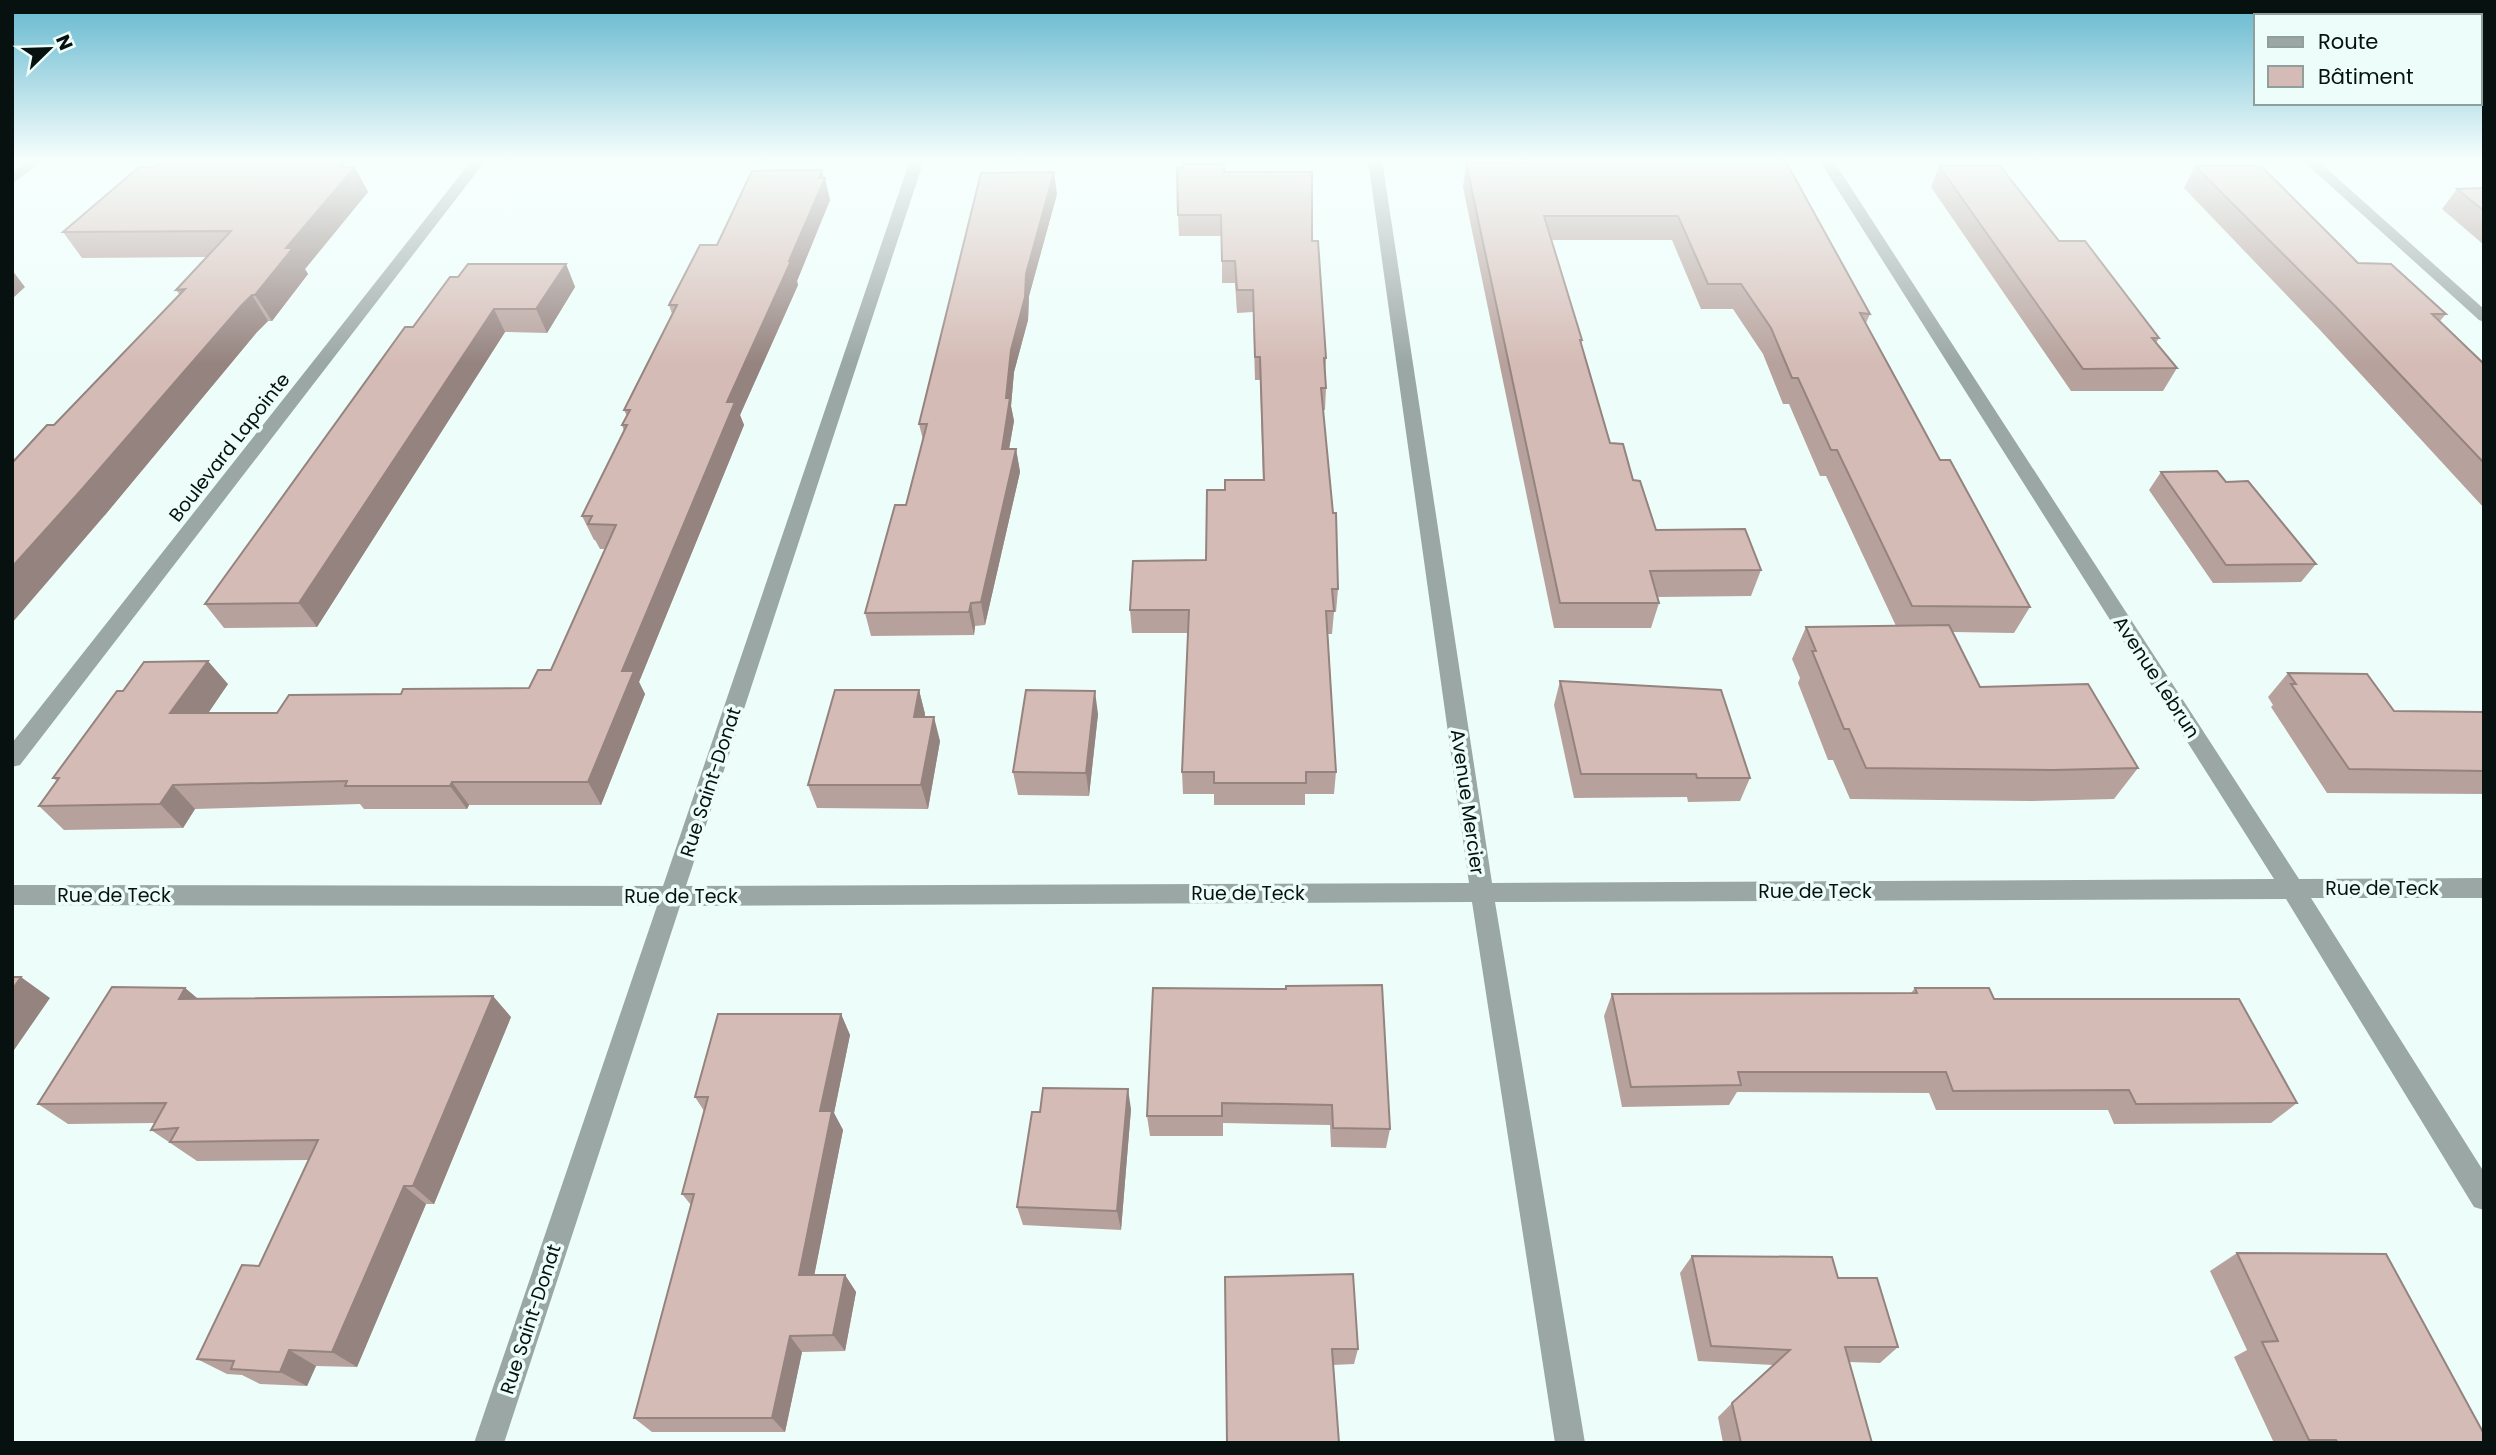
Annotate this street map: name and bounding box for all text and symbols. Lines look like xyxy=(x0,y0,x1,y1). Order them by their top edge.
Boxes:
north arrow xyxy=(14,14,84,84)
legend xyxy=(2254,14,2482,105)
text: Route xyxy=(2318,27,2378,56)
text: N xyxy=(49,31,79,54)
text: Bâtiment xyxy=(2318,62,2414,91)
street label: Boulevard Lapointe xyxy=(163,367,296,528)
street label: Avenue Lebrun xyxy=(2107,611,2206,744)
street label: Rue Saint-Donat xyxy=(673,704,747,861)
street label: Avenue Mercier xyxy=(1444,728,1491,877)
street label: Rue de Teck xyxy=(2325,875,2439,902)
street label: Rue de Teck xyxy=(1758,878,1872,905)
street label: Rue de Teck xyxy=(1191,880,1305,907)
street label: Rue de Teck xyxy=(57,882,171,909)
street label: Rue de Teck xyxy=(624,883,738,910)
street label: Rue Saint-Donat xyxy=(493,1241,567,1398)

